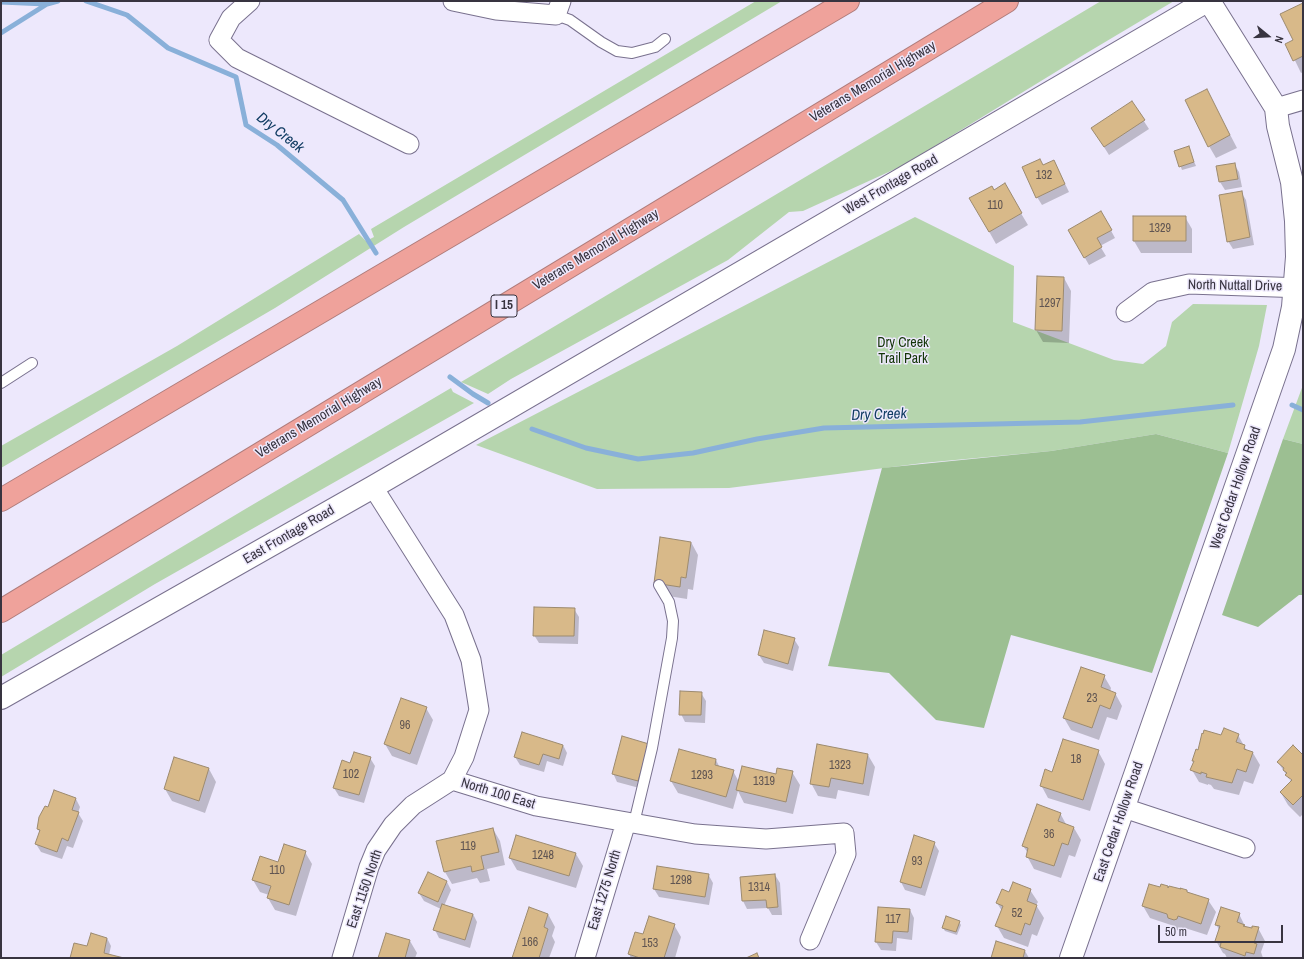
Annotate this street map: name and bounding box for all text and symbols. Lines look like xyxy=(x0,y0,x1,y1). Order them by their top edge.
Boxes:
north arrow xyxy=(1248,16,1288,56)
text: N xyxy=(1272,34,1287,45)
street label: Veterans Memorial Highway xyxy=(807,38,939,126)
water label: Dry Creek xyxy=(253,109,307,157)
street label: West Frontage Road xyxy=(841,151,941,219)
house number: 132 xyxy=(1036,169,1052,183)
house number: 110 xyxy=(987,199,1003,213)
street label: Veterans Memorial Highway xyxy=(530,206,662,294)
house number: 1329 xyxy=(1149,222,1171,236)
street label: North Nuttall Drive xyxy=(1188,277,1282,295)
road number: I 15 xyxy=(491,295,517,317)
house number: 1297 xyxy=(1039,297,1061,311)
park label: Dry Creek Trail Park xyxy=(877,335,929,368)
street label: Veterans Memorial Highway xyxy=(253,374,385,462)
water label: Dry Creek xyxy=(851,405,907,425)
street label: West Cedar Hollow Road xyxy=(1207,424,1265,552)
street label: East Frontage Road xyxy=(240,502,338,568)
house number: 23 xyxy=(1087,692,1097,706)
house number: 96 xyxy=(400,719,410,733)
house number: 18 xyxy=(1071,753,1081,767)
house number: 1323 xyxy=(829,759,851,773)
street label: East Cedar Hollow Road xyxy=(1091,760,1147,884)
house number: 102 xyxy=(343,768,359,782)
house number: 1293 xyxy=(691,769,713,783)
street label: North 100 East xyxy=(459,775,537,813)
house number: 1319 xyxy=(753,775,775,789)
house number: 36 xyxy=(1044,828,1054,842)
house number: 119 xyxy=(460,840,476,854)
street label: East 1150 North xyxy=(344,847,386,931)
street label: East 1275 North xyxy=(585,848,625,932)
house number: 1248 xyxy=(532,849,554,863)
house number: 93 xyxy=(912,855,922,869)
house number: 110 xyxy=(269,864,285,878)
house number: 1298 xyxy=(670,874,692,888)
house number: 1314 xyxy=(748,881,770,895)
house number: 52 xyxy=(1012,907,1022,921)
house number: 117 xyxy=(885,913,901,927)
scale bar xyxy=(1160,917,1285,943)
text: 50 m xyxy=(1165,924,1187,940)
house number: 166 xyxy=(522,936,538,950)
house number: 153 xyxy=(642,937,658,951)

